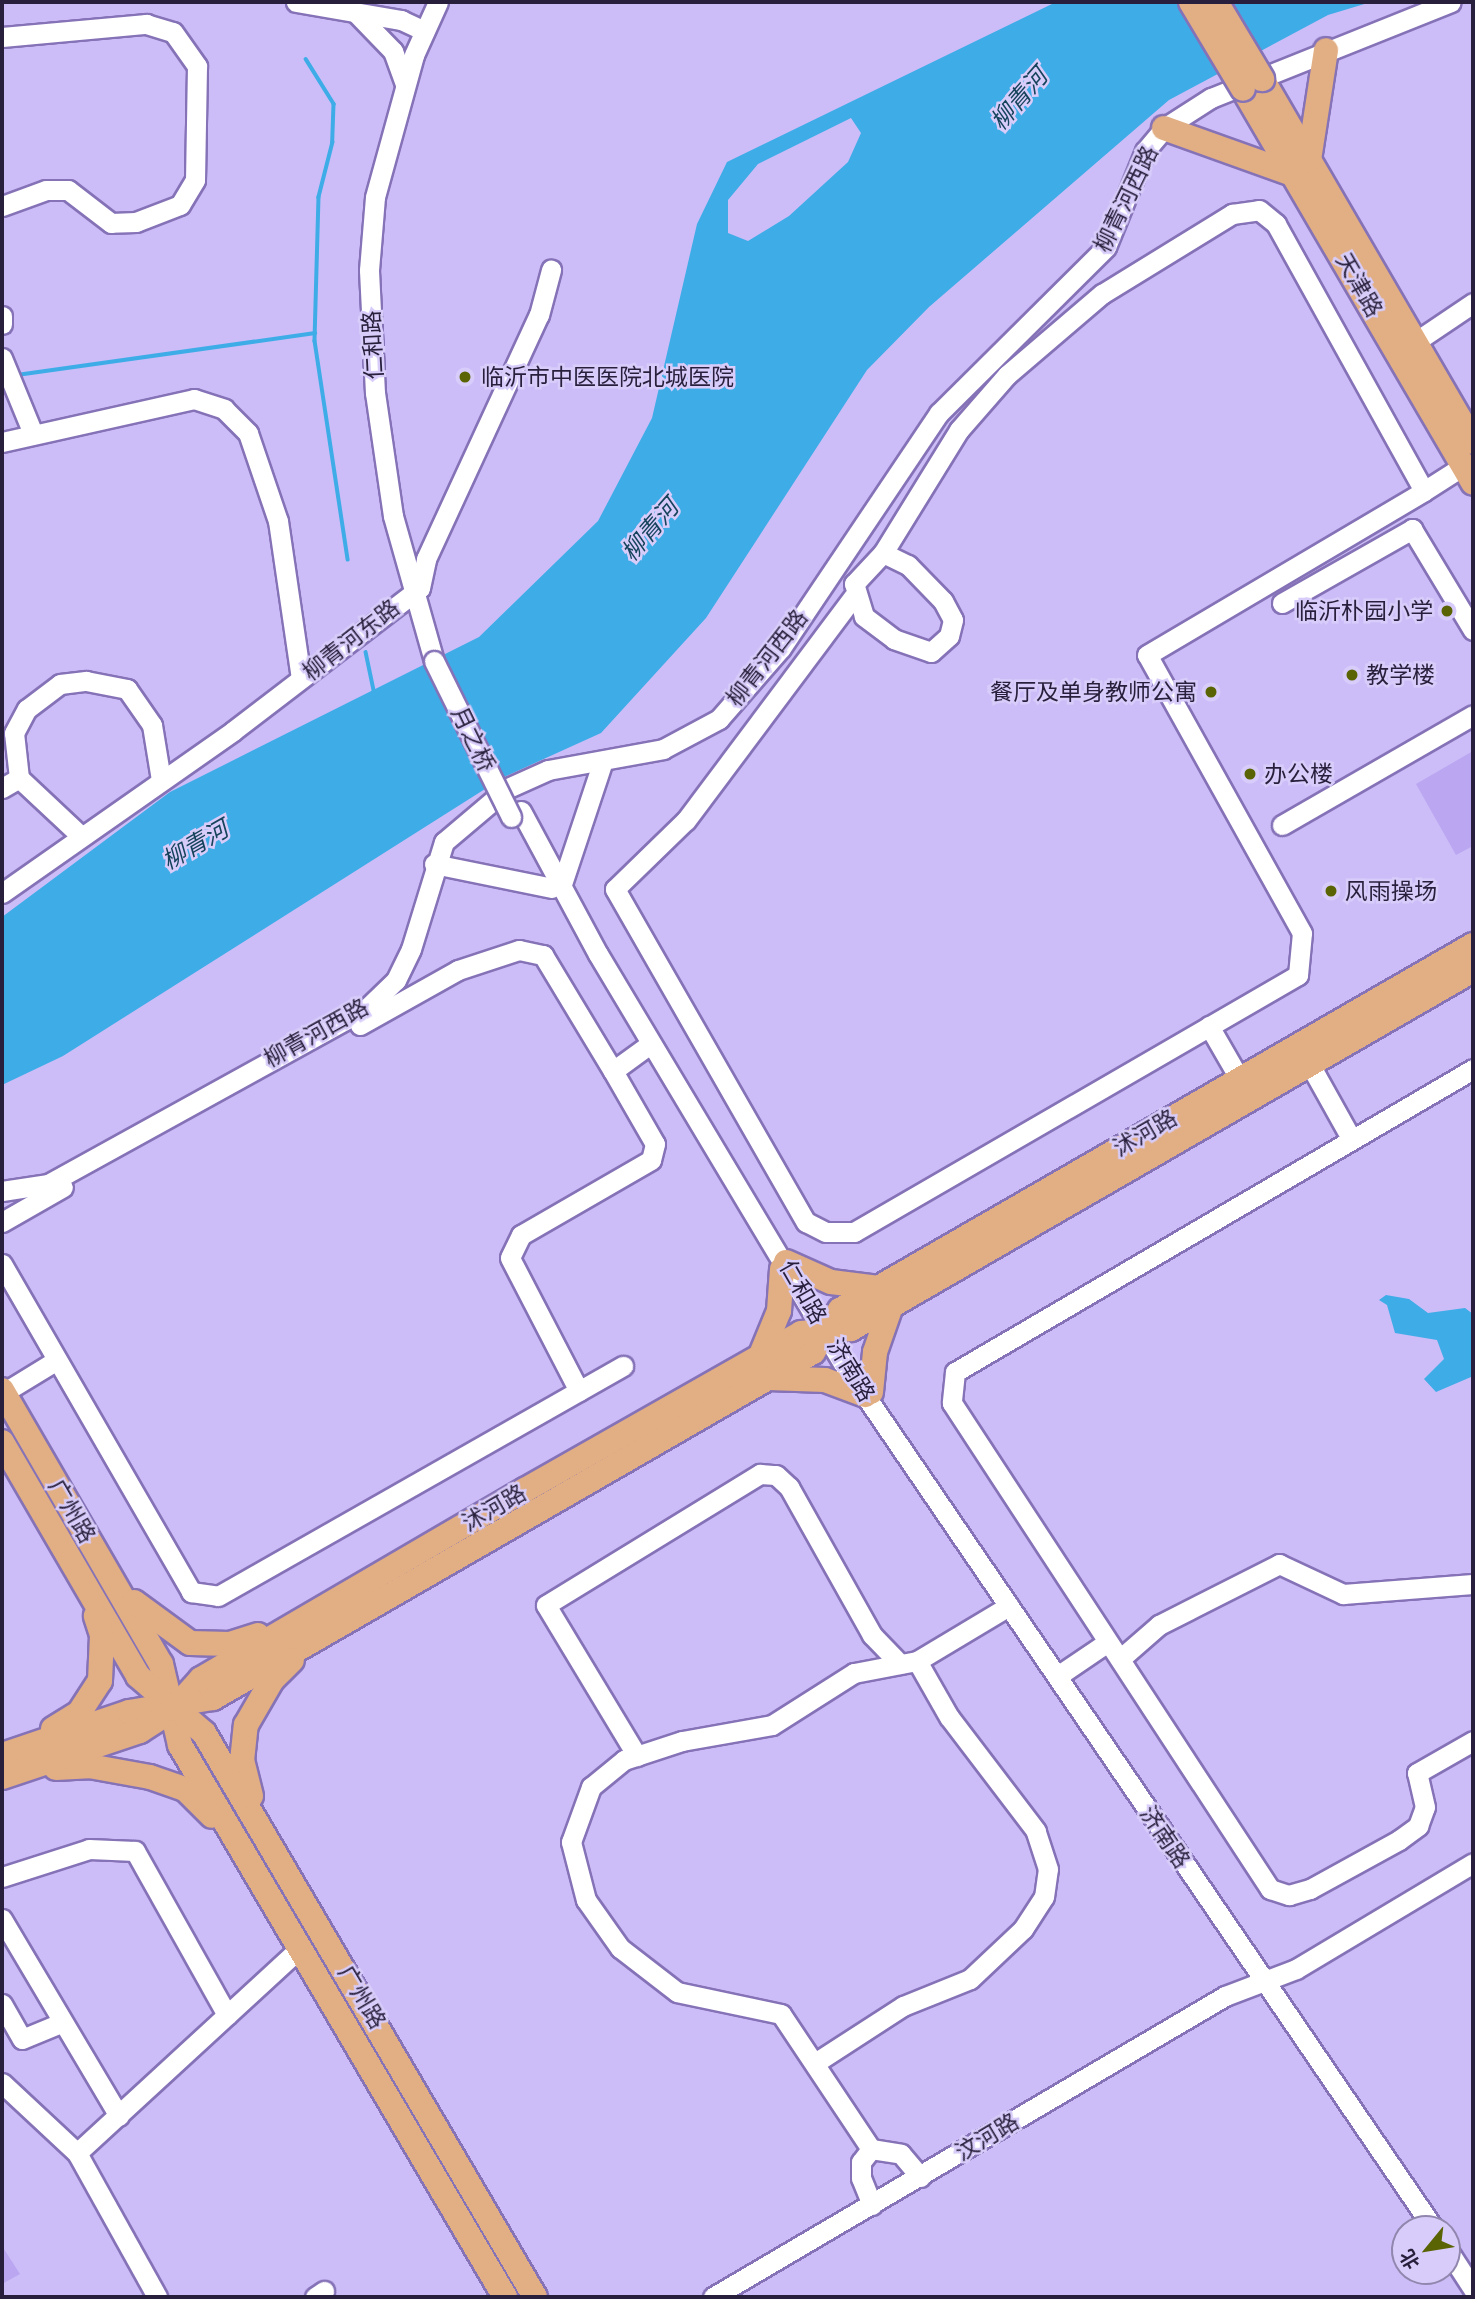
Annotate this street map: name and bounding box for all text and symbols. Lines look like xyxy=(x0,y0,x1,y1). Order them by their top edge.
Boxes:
water label: 柳青河 xyxy=(985,62,1053,136)
street label: 柳青河西路 xyxy=(1088,141,1164,257)
street label: 天津路 xyxy=(1330,248,1388,322)
street label: 仁和路 xyxy=(357,310,389,380)
place label: 临沂市中医医院北城医院 xyxy=(481,363,734,391)
marker: 临沂市中医医院北城医院 xyxy=(455,367,475,387)
water label: 柳青河 xyxy=(616,493,684,567)
street label: 柳青河东路 xyxy=(297,594,405,686)
place label: 临沂朴园小学 xyxy=(1295,597,1433,625)
marker: 临沂朴园小学 xyxy=(1439,603,1455,619)
street label: 柳青河西路 xyxy=(721,604,813,712)
place label: 教学楼 xyxy=(1366,661,1435,689)
marker: 教学楼 xyxy=(1344,667,1360,683)
place label: 餐厅及单身教师公寓 xyxy=(990,678,1197,706)
marker: 餐厅及单身教师公寓 xyxy=(1203,684,1219,700)
street label: 月之桥 xyxy=(445,702,501,776)
place label: 办公楼 xyxy=(1264,760,1333,788)
marker: 办公楼 xyxy=(1242,766,1258,782)
water label: 柳青河 xyxy=(157,815,233,875)
place label: 风雨操场 xyxy=(1345,877,1437,905)
marker: 风雨操场 xyxy=(1323,883,1339,899)
street label: 柳青河西路 xyxy=(259,993,373,1073)
street label: 沭河路 xyxy=(1108,1104,1182,1162)
street label: 仁和路 xyxy=(774,1255,832,1329)
street label: 济南路 xyxy=(821,1333,881,1407)
street label: 广州路 xyxy=(43,1474,101,1548)
street label: 沭河路 xyxy=(457,1479,531,1537)
street label: 济南路 xyxy=(1134,1801,1196,1873)
street label: 广州路 xyxy=(332,1960,392,2034)
street label: 汶河路 xyxy=(950,2107,1024,2167)
north arrow xyxy=(1391,2215,1461,2285)
text: 北 xyxy=(1394,2245,1425,2274)

